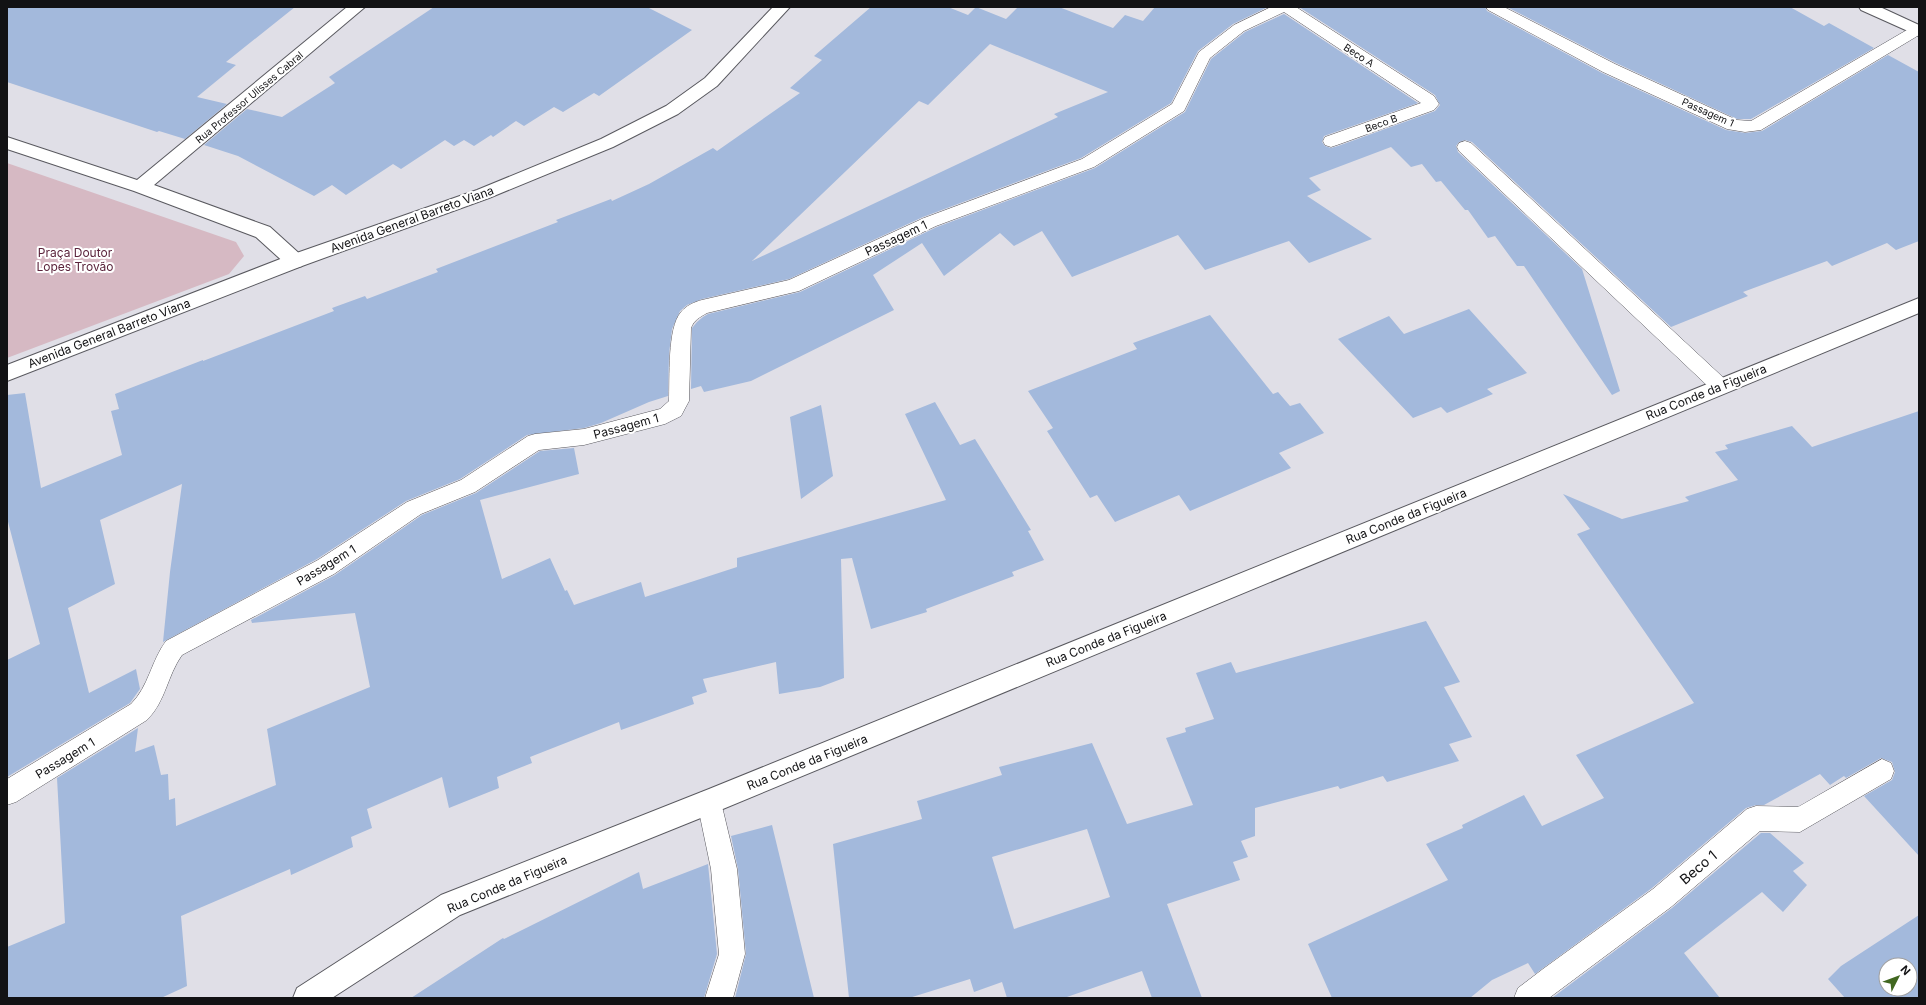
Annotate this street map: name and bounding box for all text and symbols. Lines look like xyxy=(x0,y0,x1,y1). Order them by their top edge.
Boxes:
street label: Beco A xyxy=(1342,41,1377,69)
street label: Rua Professor Ulisses Cabral xyxy=(193,48,305,146)
street label: Passagem 1 xyxy=(1680,95,1736,129)
street label: Beco B xyxy=(1363,112,1399,134)
street label: Avenida General Barreto Viana xyxy=(328,182,496,256)
street label: Passagem 1 xyxy=(862,217,930,259)
park label: Praça Doutor Lopes Trovão xyxy=(37,245,114,274)
street label: Avenida General Barreto Viana xyxy=(26,295,192,371)
street label: Rua Conde da Figueira xyxy=(1643,361,1769,423)
street label: Passagem 1 xyxy=(592,410,660,442)
street label: Rua Conde da Figueira xyxy=(1343,485,1469,547)
street label: Passagem 1 xyxy=(293,541,359,589)
street label: Rua Conde da Figueira xyxy=(1043,608,1169,670)
street label: Rua Conde da Figueira xyxy=(744,731,870,793)
street label: Passagem 1 xyxy=(32,734,98,782)
street label: Beco 1 xyxy=(1676,847,1720,887)
street label: Rua Conde da Figueira xyxy=(445,852,569,916)
north arrow xyxy=(1878,957,1918,997)
text: N xyxy=(1897,963,1913,978)

